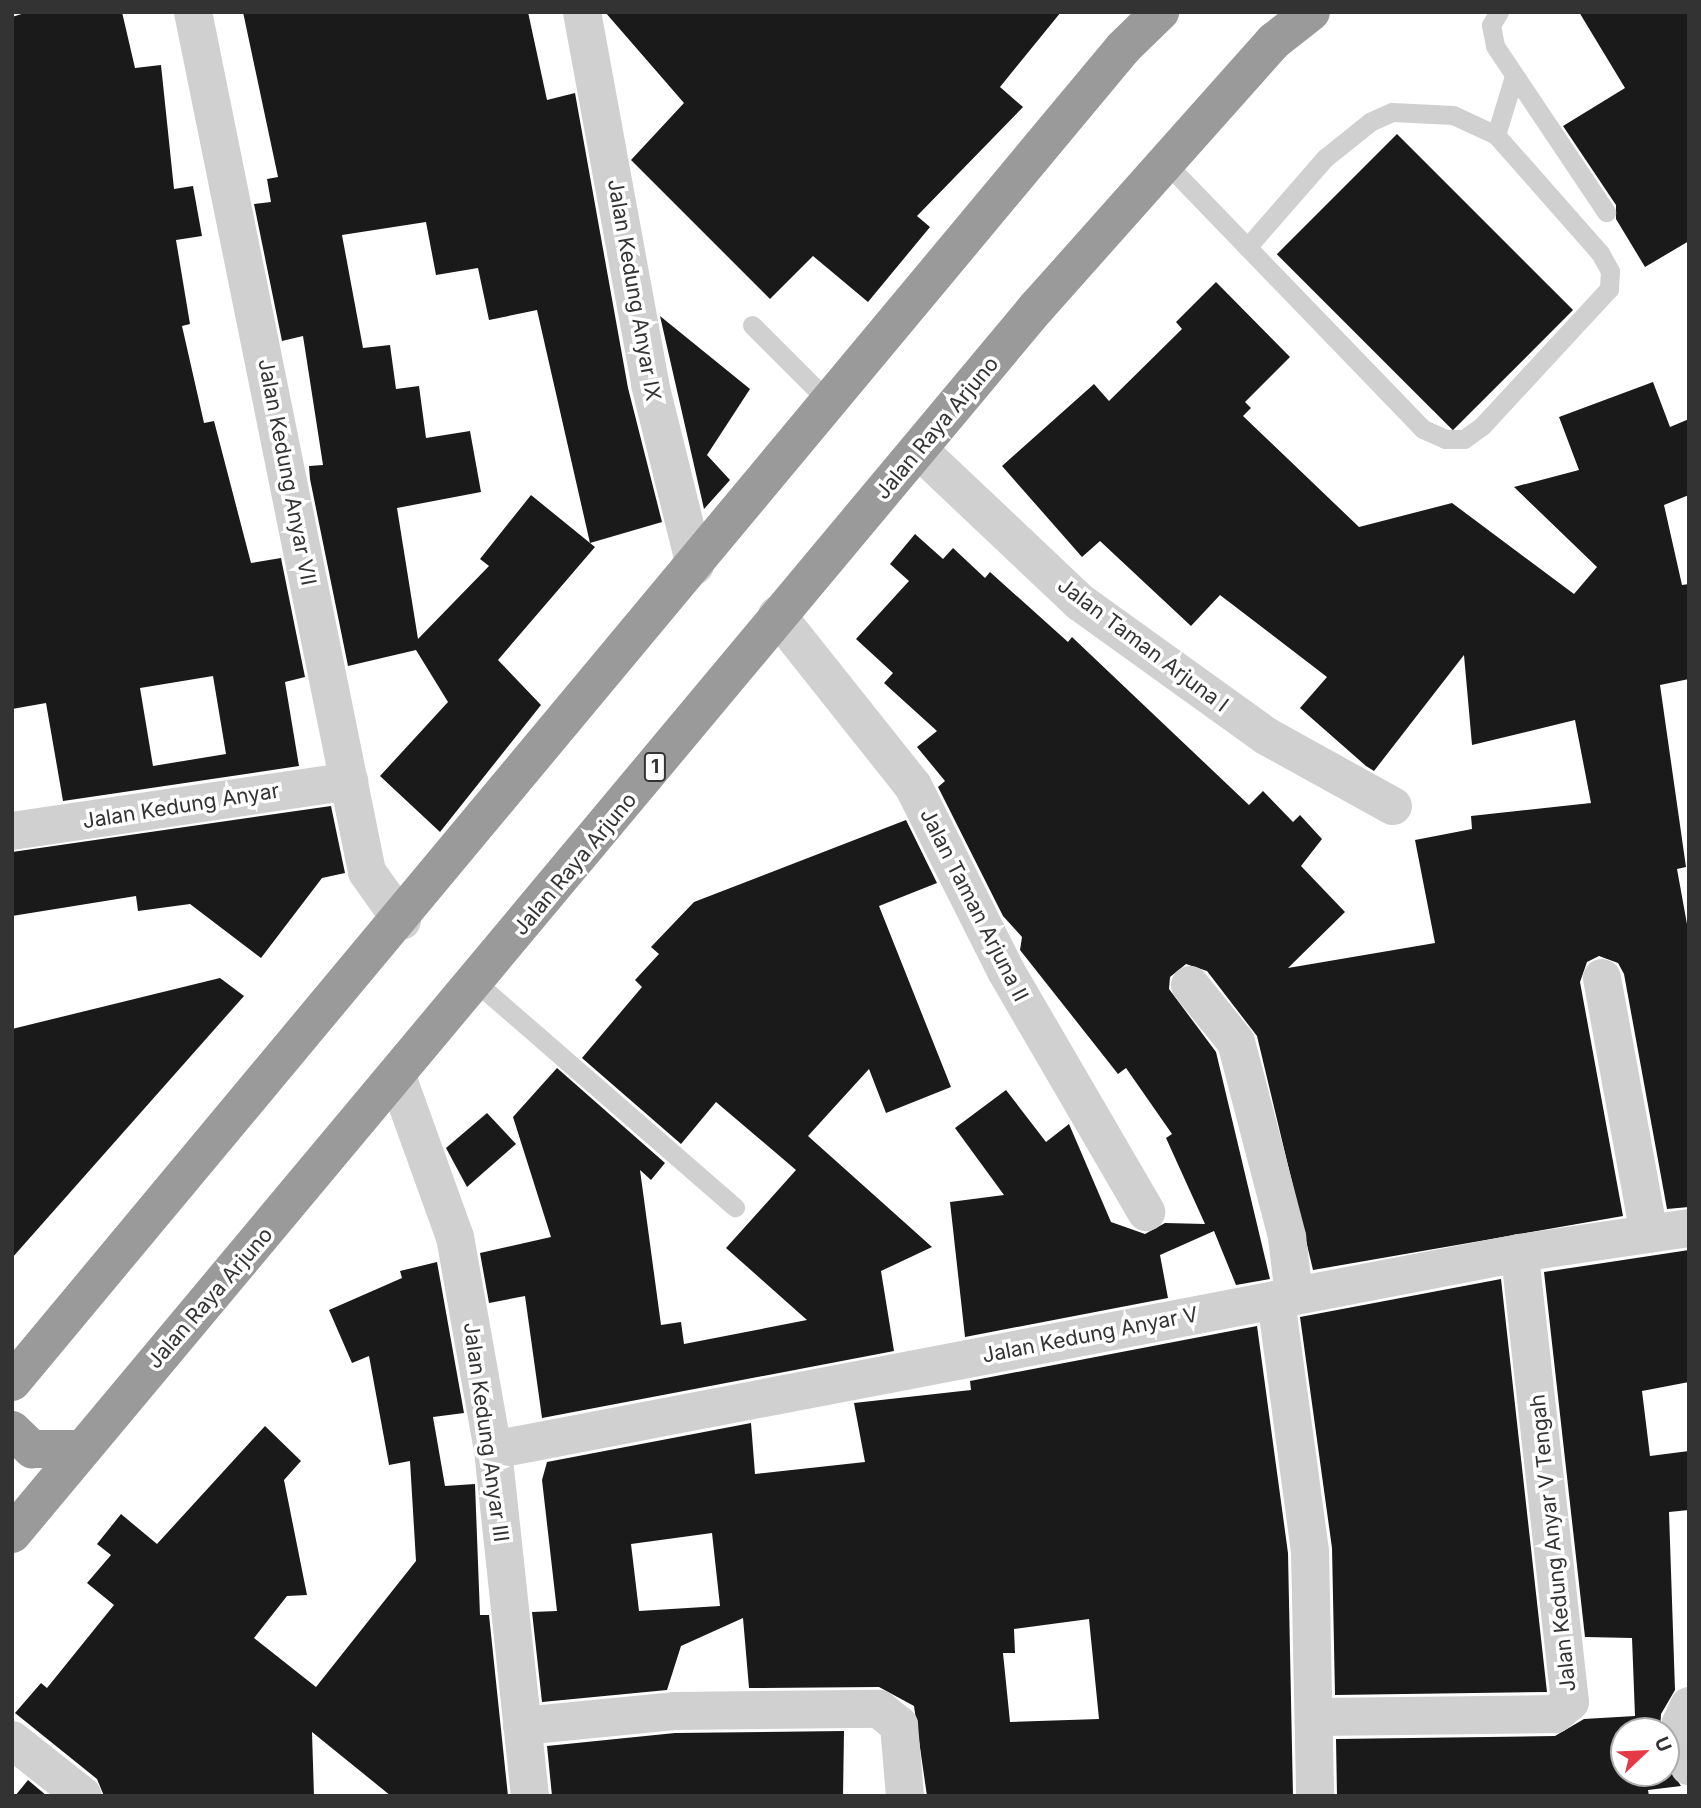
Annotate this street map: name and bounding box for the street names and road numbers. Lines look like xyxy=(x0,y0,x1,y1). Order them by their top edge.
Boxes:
street label: Jalan Kedung Anyar IX xyxy=(602,177,666,403)
street label: Jalan Raya Arjuno xyxy=(870,352,1004,504)
street label: Jalan Kedung Anyar VII xyxy=(253,356,321,588)
street label: Jalan Taman Arjuna I xyxy=(1053,573,1233,717)
road number: 1 xyxy=(643,752,667,782)
street label: Jalan Kedung Anyar xyxy=(81,778,281,834)
street label: Jalan Raya Arjuno xyxy=(508,788,642,940)
street label: Jalan Taman Arjuna II xyxy=(914,804,1034,1006)
street label: Jalan Raya Arjuno xyxy=(142,1222,278,1374)
street label: Jalan Kedung Anyar V xyxy=(980,1302,1200,1368)
street label: Jalan Kedung Anyar III xyxy=(458,1320,514,1544)
street label: Jalan Kedung Anyar V Tengah xyxy=(1525,1393,1581,1693)

